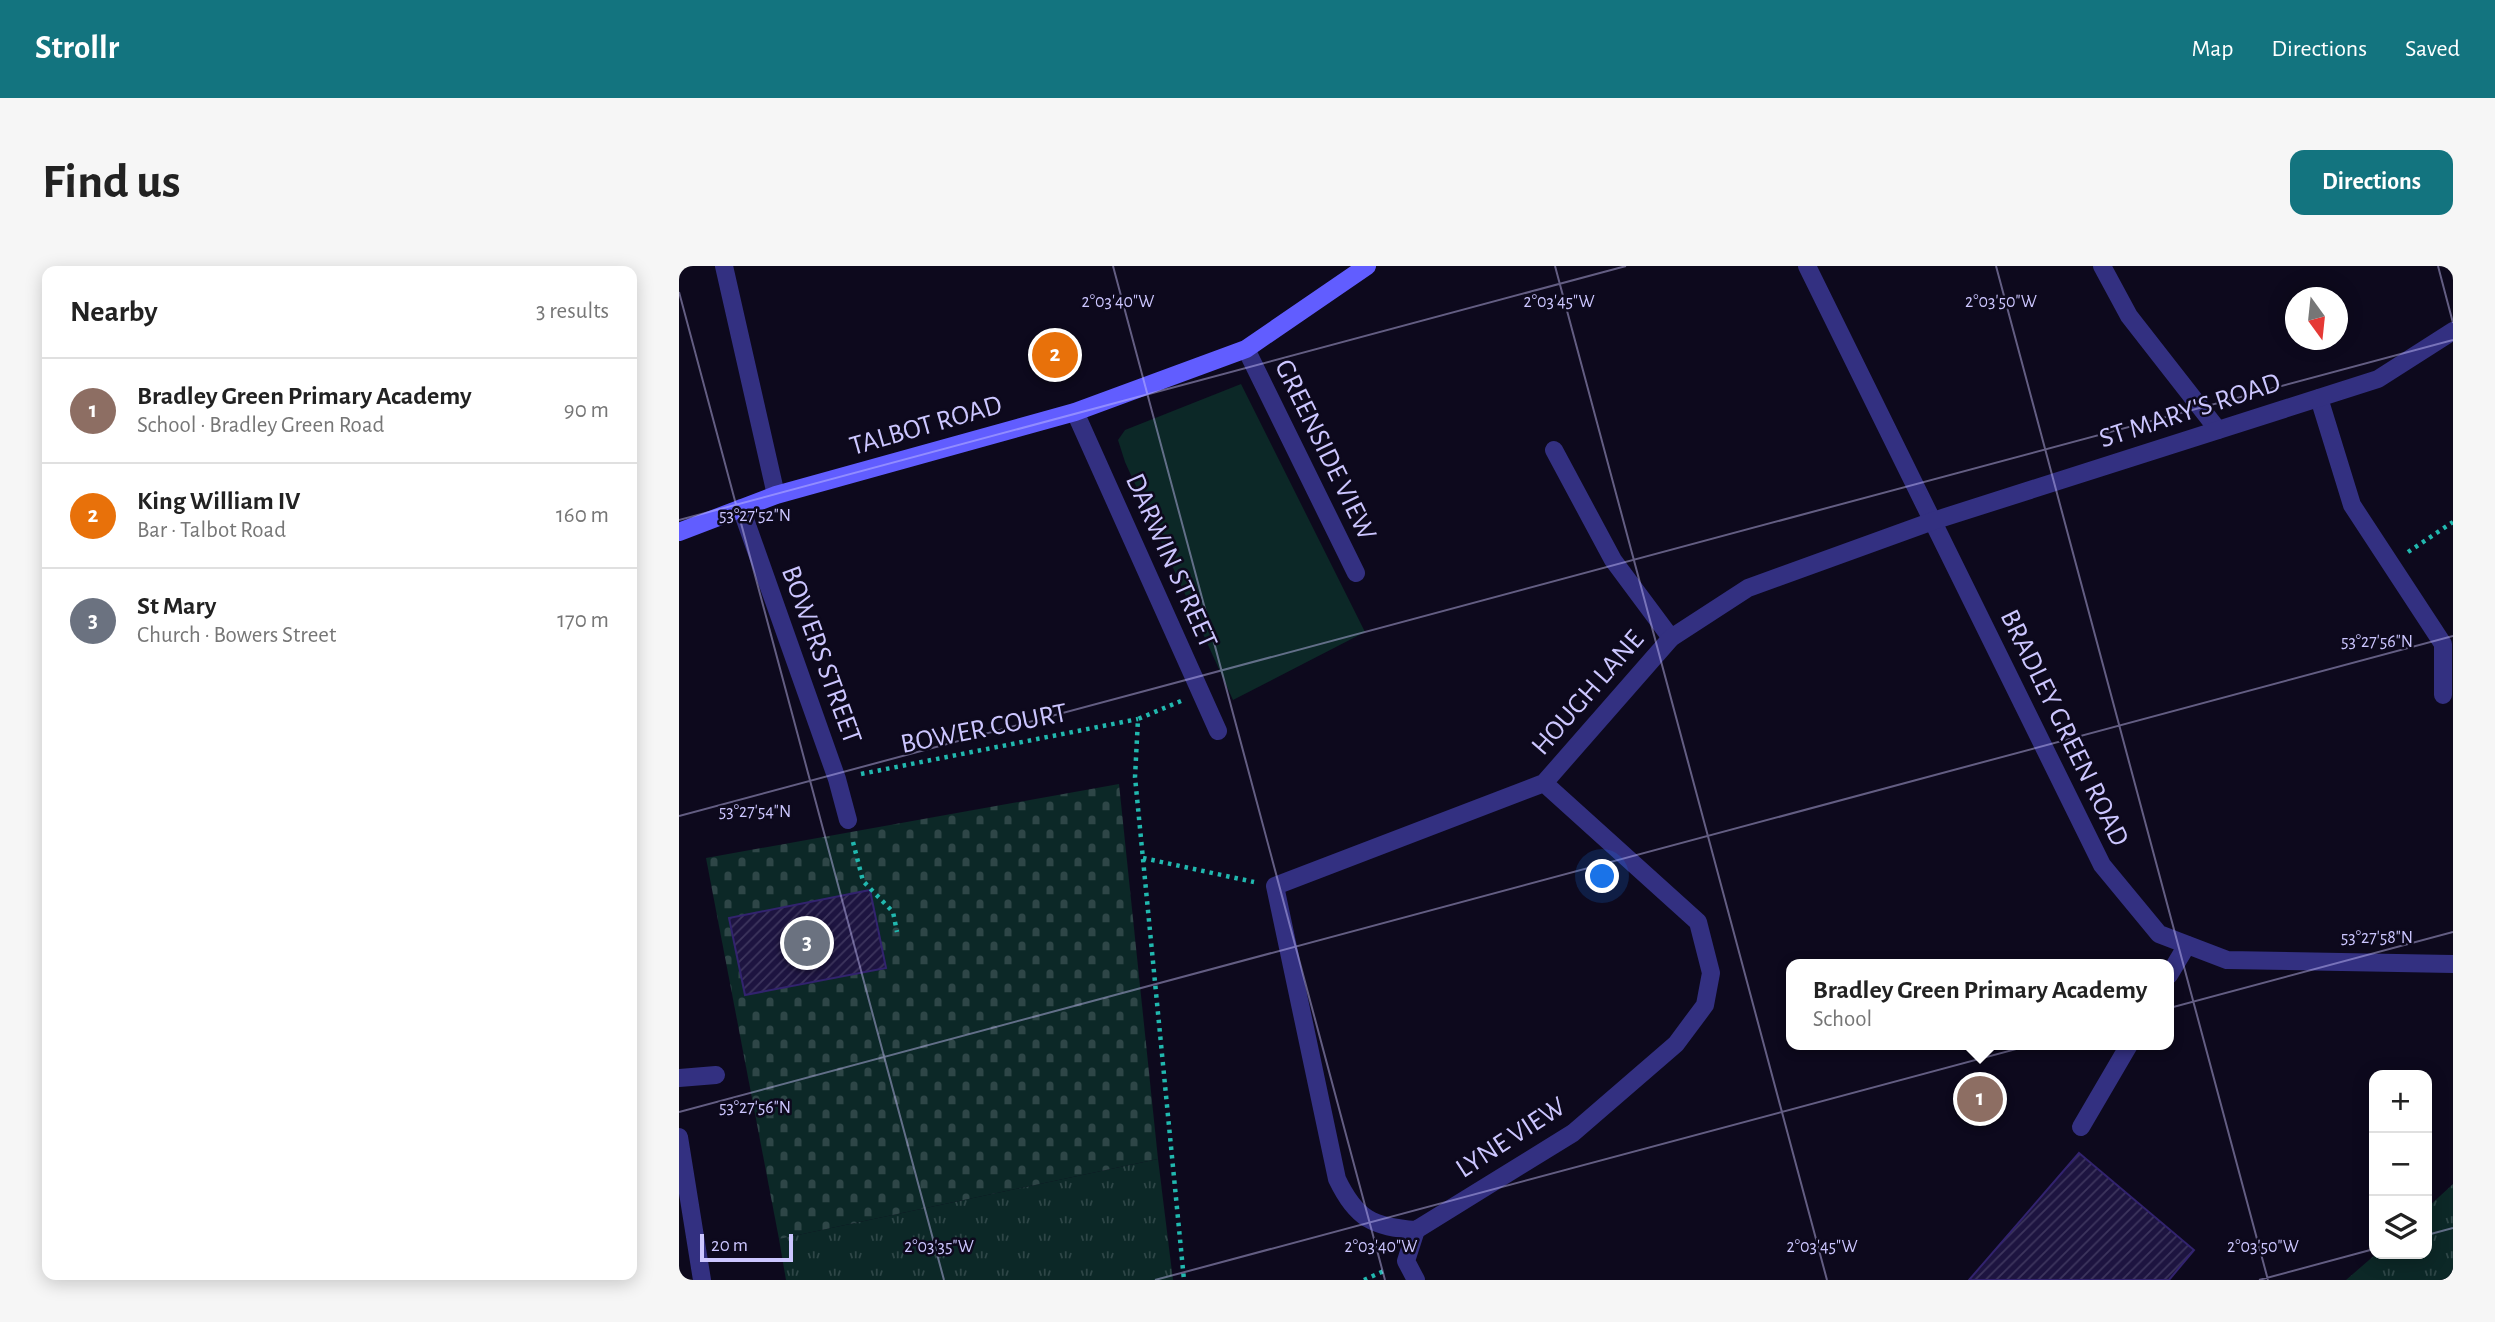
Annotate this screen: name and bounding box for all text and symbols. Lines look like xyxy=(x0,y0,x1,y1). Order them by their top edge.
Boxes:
text: Strollr xyxy=(35,32,119,65)
text: Map xyxy=(2191,37,2233,61)
text: Directions xyxy=(2271,37,2367,61)
text: Saved xyxy=(2405,37,2460,61)
button: Directions xyxy=(2290,150,2453,215)
text: Find us xyxy=(42,158,181,207)
north arrow xyxy=(2285,287,2348,350)
text: 2°03'40"W xyxy=(1082,293,1154,311)
text: 2°03'45"W xyxy=(1524,293,1594,311)
text: 2°03'50"W xyxy=(1965,293,2037,311)
text: Nearby xyxy=(70,297,158,327)
text: 3 results xyxy=(536,300,609,323)
pin: 2 xyxy=(1032,329,1078,381)
street label: GREENSIDE VIEW xyxy=(1269,355,1381,545)
street label: ST MARY'S ROAD xyxy=(2096,369,2284,453)
text: Bradley Green Primary Academy xyxy=(137,383,472,409)
street label: TALBOT ROAD xyxy=(847,391,1005,461)
text: 1 xyxy=(89,399,97,422)
text: 90 m xyxy=(564,399,609,422)
text: School · Bradley Green Road xyxy=(137,414,384,437)
street label: DARWIN STREET xyxy=(1120,470,1222,653)
text: King William IV xyxy=(137,488,300,514)
text: 2 xyxy=(88,504,98,527)
text: 160 m xyxy=(556,504,609,527)
text: 53°27'52"N xyxy=(719,507,791,525)
text: Bar · Talbot Road xyxy=(137,519,286,542)
street label: BOWERS STREET xyxy=(776,562,866,748)
text: St Mary xyxy=(137,593,216,619)
street label: BRADLEY GREEN ROAD xyxy=(1995,605,2133,851)
text: 3 xyxy=(88,609,98,632)
text: 170 m xyxy=(557,609,609,632)
text: Church · Bowers Street xyxy=(137,624,336,647)
street label: HOUGH LANE xyxy=(1527,625,1649,761)
text: 53°27'56"N xyxy=(2341,633,2413,651)
street label: BOWER COURT xyxy=(898,699,1070,759)
text: 53°27'54"N xyxy=(719,803,791,821)
your location xyxy=(1585,859,1619,893)
pin: 3 xyxy=(784,917,830,969)
text: 53°27'58"N xyxy=(2341,929,2413,947)
popup xyxy=(1786,959,2174,1050)
text: Bradley Green Primary Academy xyxy=(1813,977,2147,1003)
text: School xyxy=(1813,1008,1872,1031)
map controls xyxy=(2369,1070,2432,1259)
button: + xyxy=(2369,1070,2432,1133)
pin: 1 xyxy=(1957,1073,2003,1125)
street label: LYNE VIEW xyxy=(1451,1092,1571,1184)
text: 53°27'56"N xyxy=(719,1099,791,1117)
button: − xyxy=(2369,1133,2432,1196)
button: layers xyxy=(2369,1196,2432,1259)
scale bar xyxy=(700,1231,793,1263)
text: 20 m xyxy=(711,1236,748,1255)
text: 2°03'35"W xyxy=(904,1238,974,1256)
text: 2°03'40"W xyxy=(1345,1238,1417,1256)
text: 2°03'45"W xyxy=(1787,1238,1857,1256)
text: 2°03'50"W xyxy=(2227,1238,2299,1256)

